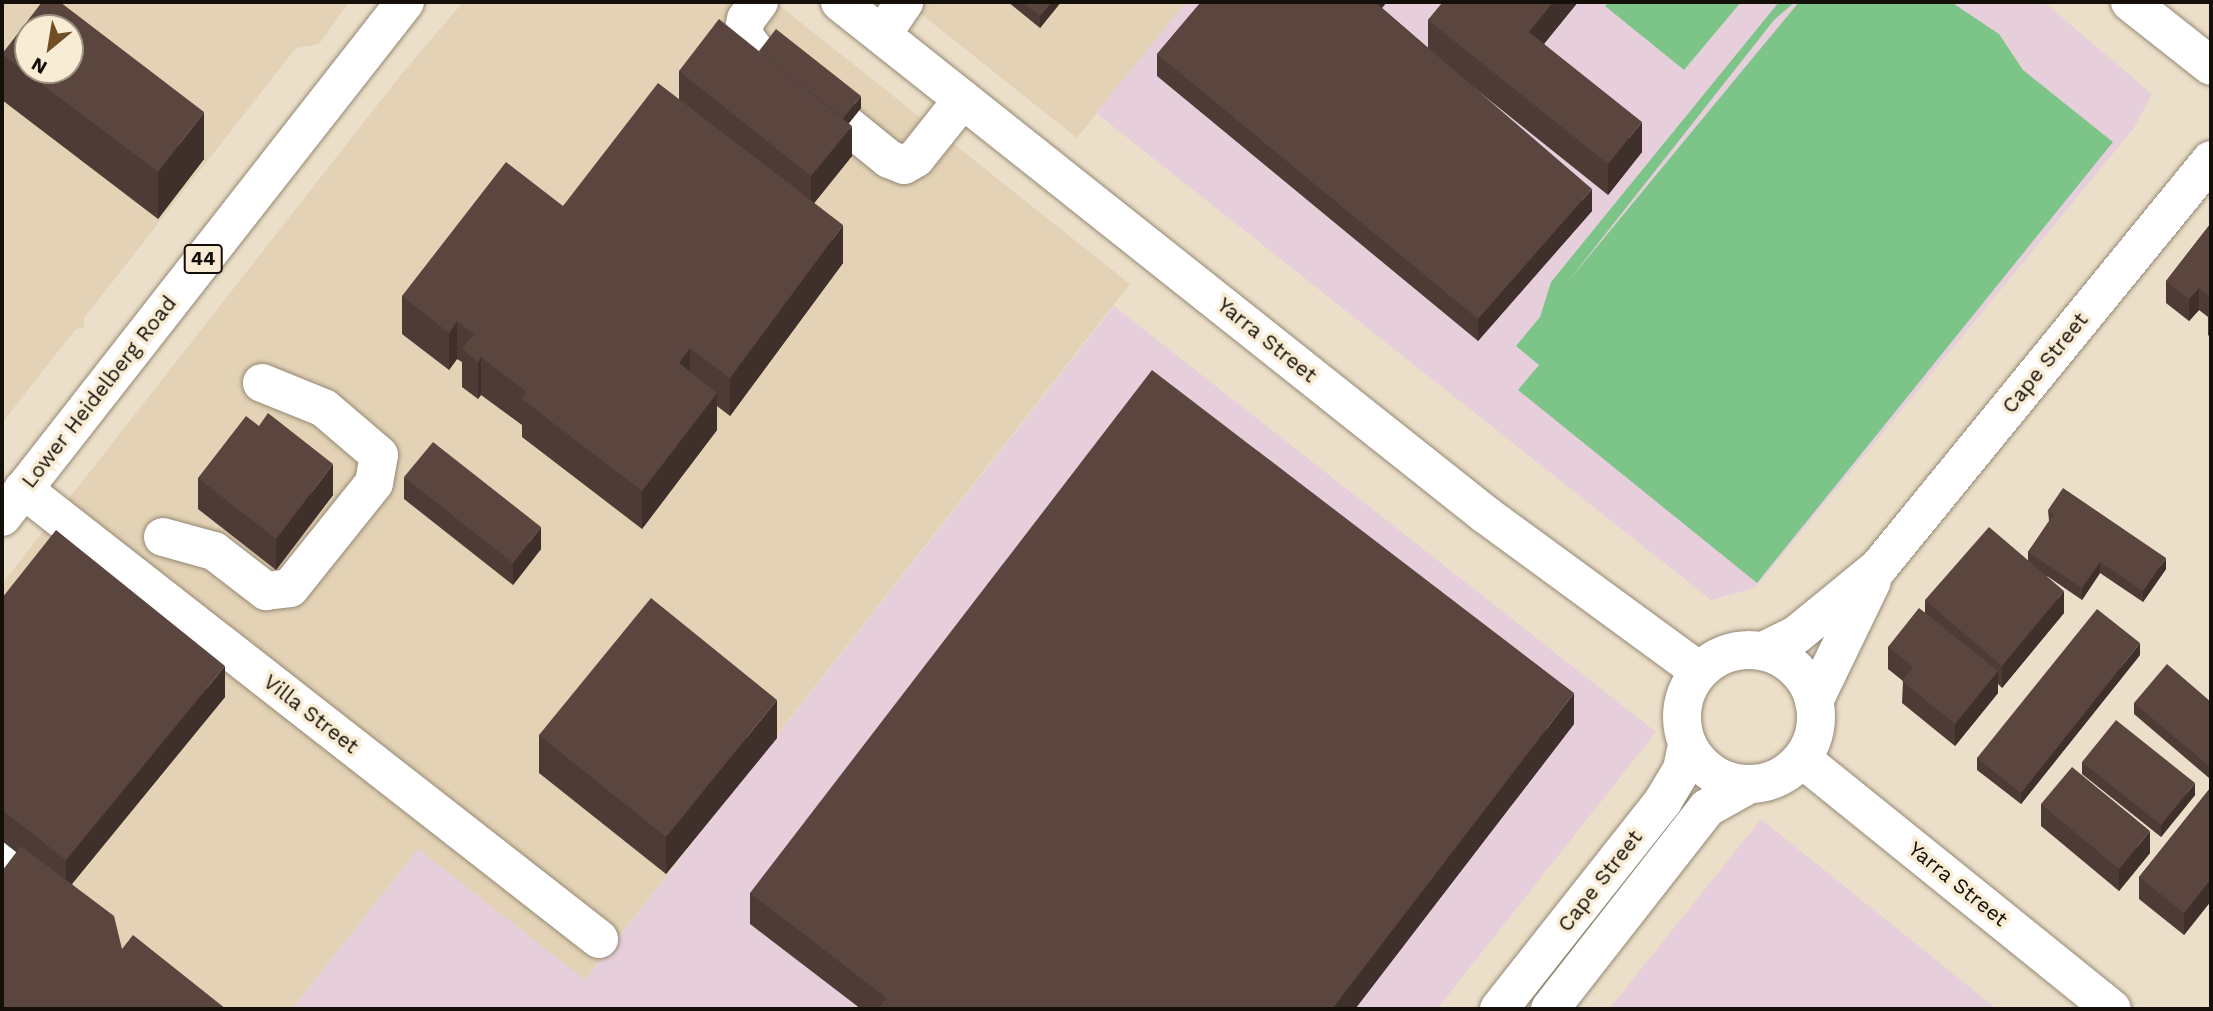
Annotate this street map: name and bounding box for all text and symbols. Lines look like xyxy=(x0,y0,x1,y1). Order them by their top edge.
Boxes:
north arrow xyxy=(14,14,84,84)
text: N xyxy=(27,52,51,79)
road number: 44 xyxy=(182,244,224,274)
street label: Lower Heidelberg Road xyxy=(16,291,182,493)
street label: Yarra Street xyxy=(1212,292,1322,388)
street label: Cape Street xyxy=(1997,308,2093,418)
street label: Villa Street xyxy=(258,669,364,759)
street label: Cape Street xyxy=(1553,825,1647,937)
street label: Yarra Street xyxy=(1903,836,2013,932)

